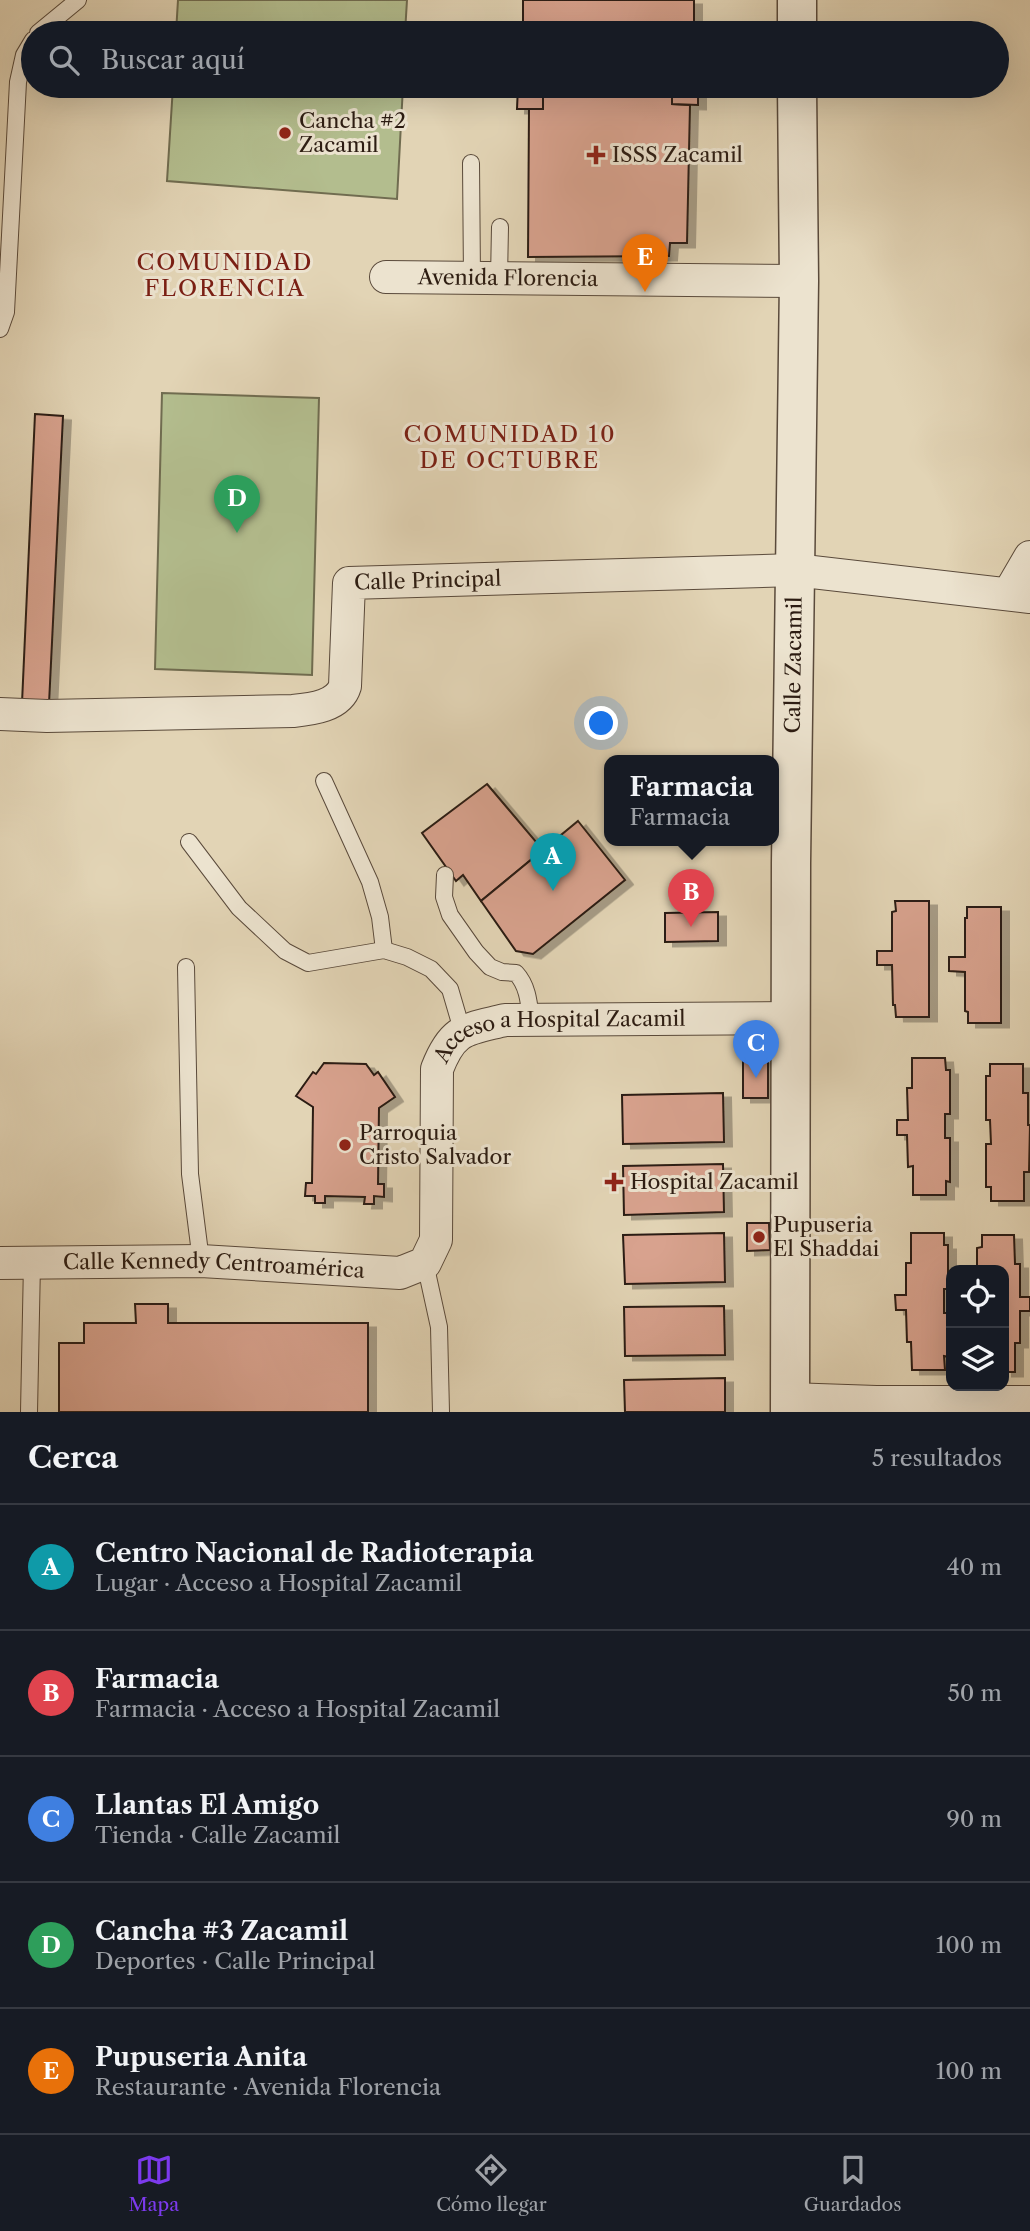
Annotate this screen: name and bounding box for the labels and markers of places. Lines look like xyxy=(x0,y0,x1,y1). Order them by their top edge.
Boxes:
place label: Cancha #2 Zacamil xyxy=(299,108,406,157)
marker: Cancha #2 Zacamil xyxy=(277,125,293,141)
place label: ISSS Zacamil xyxy=(612,142,743,167)
marker: ISSS Zacamil xyxy=(586,145,606,165)
pin: E xyxy=(622,234,668,292)
pin: D xyxy=(214,475,260,533)
pin: A xyxy=(530,833,576,891)
pin: B xyxy=(668,869,714,927)
pin: C xyxy=(733,1020,779,1078)
place label: Parroquia Cristo Salvador xyxy=(359,1120,511,1169)
marker: Parroquia Cristo Salvador xyxy=(337,1137,353,1153)
place label: Hospital Zacamil xyxy=(630,1169,799,1194)
marker: Hospital Zacamil xyxy=(604,1172,624,1192)
place label: Pupuseria El Shaddai xyxy=(773,1212,879,1261)
marker: Pupuseria El Shaddai xyxy=(751,1229,767,1245)

